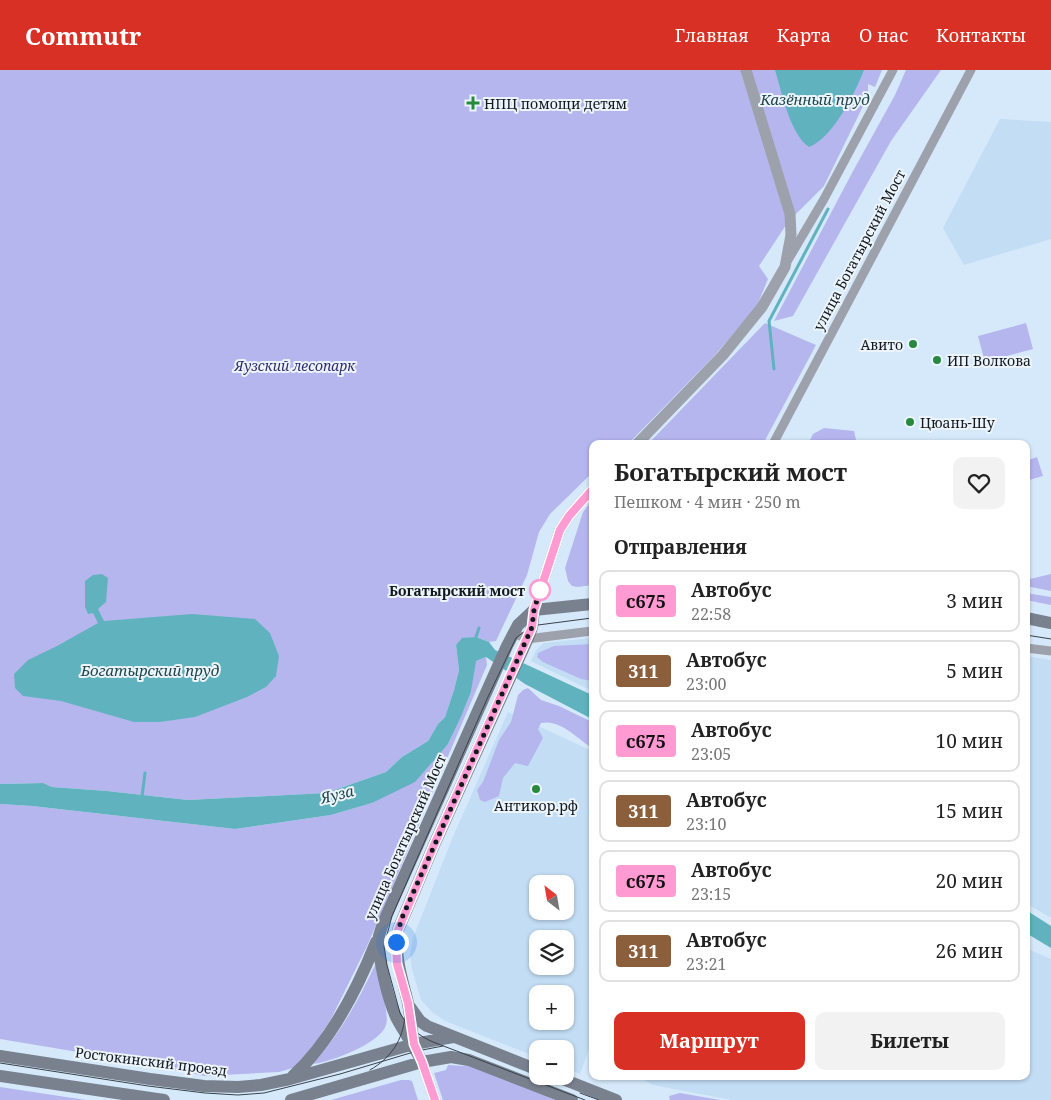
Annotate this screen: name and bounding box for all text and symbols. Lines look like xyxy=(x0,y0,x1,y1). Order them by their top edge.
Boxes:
text: Commutr xyxy=(25,19,141,52)
text: Главная xyxy=(675,23,749,47)
text: Карта xyxy=(777,23,831,47)
text: О нас xyxy=(859,23,908,47)
text: Контакты xyxy=(936,23,1026,47)
water label: Казённый пруд xyxy=(759,89,870,109)
place label: НПЦ помощи детям xyxy=(484,94,627,113)
marker: НПЦ помощи детям xyxy=(466,96,480,110)
street label: улица Богатырский Мост xyxy=(808,166,910,334)
place label: Авито xyxy=(860,335,903,354)
marker: Авито xyxy=(907,338,919,350)
place label: ИП Волкова xyxy=(947,351,1031,370)
marker: ИП Волкова xyxy=(931,354,943,366)
park label: Яузский лесопарк xyxy=(234,356,356,375)
place label: Цюань-Шу xyxy=(920,413,995,432)
marker: Цюань-Шу xyxy=(904,416,916,428)
text: Богатырский мост xyxy=(614,455,847,488)
button: heart xyxy=(953,457,1005,509)
text: Пешком · 4 мин · 250 m xyxy=(614,491,801,513)
text: Отправления xyxy=(614,534,747,560)
text: Автобус xyxy=(691,577,772,603)
marker: Богатырский мост xyxy=(529,579,551,601)
place label: Богатырский мост xyxy=(389,581,525,600)
text: 3 мин xyxy=(946,588,1003,614)
text: с675 xyxy=(626,589,666,613)
text: 22:58 xyxy=(691,603,731,625)
text: Автобус xyxy=(686,647,767,673)
text: 5 мин xyxy=(946,658,1003,684)
text: 311 xyxy=(628,659,659,683)
water label: Богатырский пруд xyxy=(80,660,220,680)
text: 23:00 xyxy=(686,673,726,695)
text: Автобус xyxy=(691,717,772,743)
text: 10 мин xyxy=(936,728,1003,754)
text: с675 xyxy=(626,729,666,753)
text: 23:05 xyxy=(691,743,731,765)
street label: улица Богатырский Мост xyxy=(360,751,450,923)
water label: Яуза xyxy=(317,780,356,808)
marker: Антикор.рф xyxy=(530,783,542,795)
text: Автобус xyxy=(686,787,767,813)
place label: Антикор.рф xyxy=(494,796,578,815)
text: 15 мин xyxy=(936,798,1003,824)
text: 311 xyxy=(628,799,659,823)
text: 23:10 xyxy=(686,813,726,835)
text: Автобус xyxy=(691,857,772,883)
text: 20 мин xyxy=(936,868,1003,894)
text: с675 xyxy=(626,869,666,893)
north arrow xyxy=(529,875,574,920)
map controls xyxy=(529,875,574,1085)
text: 23:15 xyxy=(691,883,731,905)
text: Автобус xyxy=(686,927,767,953)
your location xyxy=(384,930,409,955)
button: layers xyxy=(529,930,574,975)
text: 26 мин xyxy=(936,938,1003,964)
text: 311 xyxy=(628,939,659,963)
text: 23:21 xyxy=(686,953,726,975)
button: + xyxy=(529,985,574,1030)
button: Маршрут xyxy=(614,1012,805,1070)
button: Билеты xyxy=(815,1012,1005,1070)
button: − xyxy=(529,1040,574,1085)
street label: Ростокинский проезд xyxy=(74,1042,228,1080)

